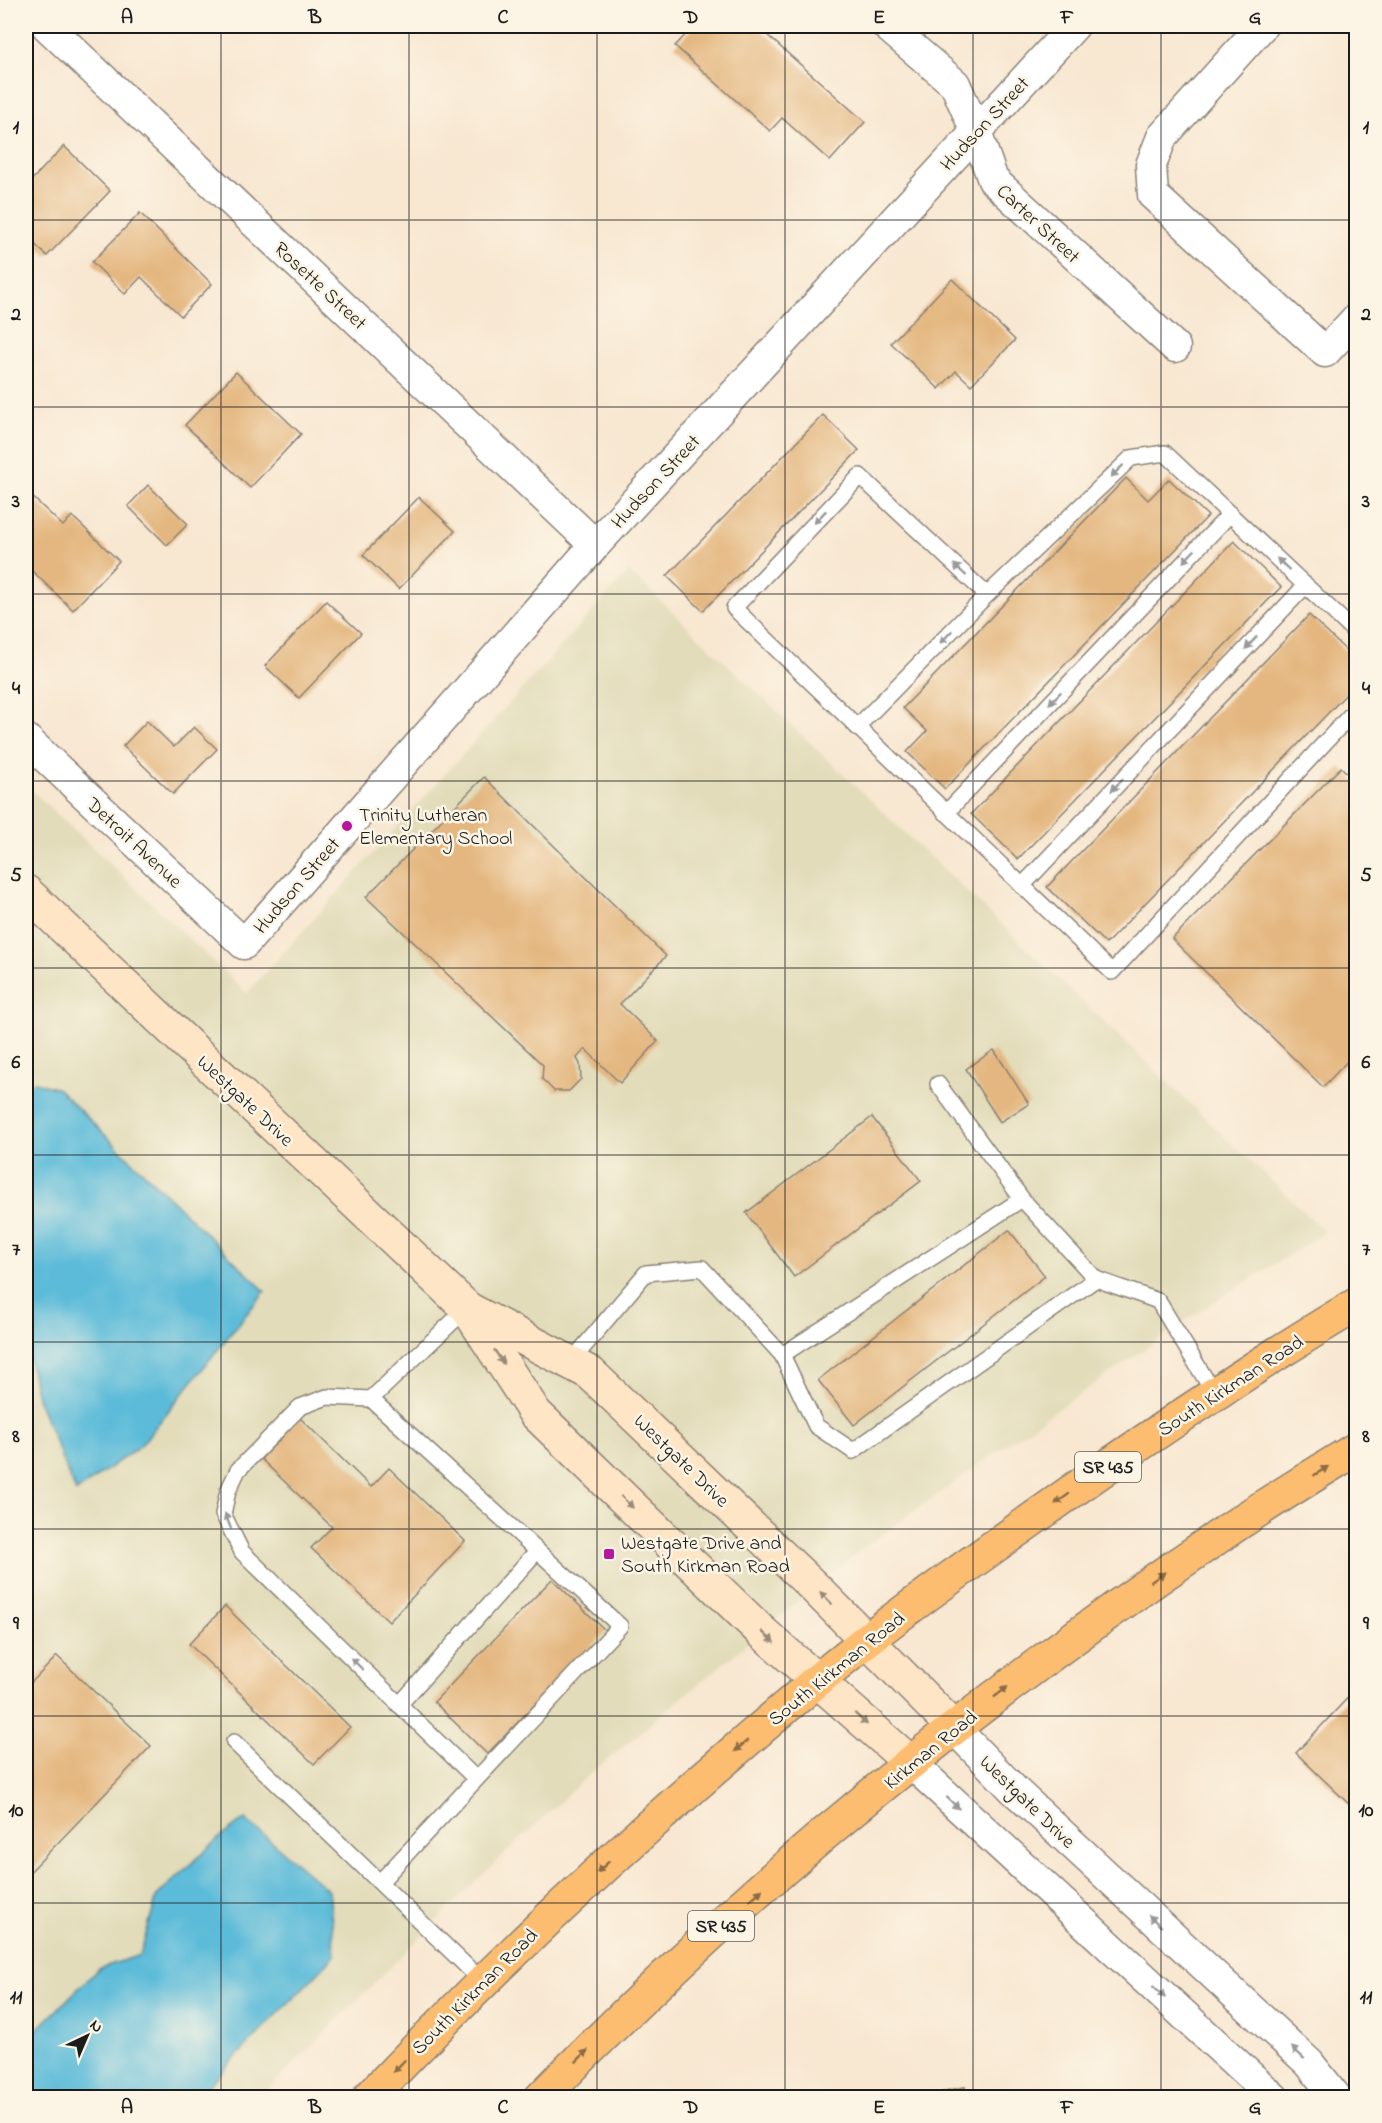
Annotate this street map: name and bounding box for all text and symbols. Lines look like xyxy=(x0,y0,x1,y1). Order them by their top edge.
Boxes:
text: A xyxy=(121,4,133,33)
text: B xyxy=(307,4,322,33)
text: C xyxy=(498,4,509,33)
text: D xyxy=(683,4,698,33)
text: E xyxy=(873,4,885,33)
text: F xyxy=(1060,4,1074,33)
text: G xyxy=(1249,4,1262,33)
street label: Hudson Street xyxy=(934,71,1038,179)
text: 1 xyxy=(13,114,20,143)
text: 1 xyxy=(1363,114,1370,143)
street label: Carter Street xyxy=(989,178,1086,272)
street label: Rosette Street xyxy=(266,236,373,338)
text: 2 xyxy=(10,301,21,330)
text: 2 xyxy=(1360,301,1371,330)
street label: Hudson Street xyxy=(605,429,709,537)
one-way arrow xyxy=(1110,464,1124,478)
text: 3 xyxy=(11,488,20,517)
text: 3 xyxy=(1361,488,1370,517)
one-way arrow xyxy=(813,510,827,525)
one-way arrow xyxy=(1182,549,1196,564)
one-way arrow xyxy=(1276,558,1291,571)
one-way arrow xyxy=(953,564,968,577)
one-way arrow xyxy=(939,629,953,643)
one-way arrow xyxy=(1244,635,1258,650)
text: 4 xyxy=(12,675,21,704)
text: 4 xyxy=(1362,675,1371,704)
one-way arrow xyxy=(1048,690,1062,705)
one-way arrow xyxy=(1110,777,1124,792)
street label: Detroit Avenue xyxy=(78,791,188,896)
place label: Trinity Lutheran Elementary School xyxy=(359,802,512,854)
marker: Trinity Lutheran Elementary School xyxy=(340,819,354,833)
street label: Hudson Street xyxy=(248,832,348,941)
text: 5 xyxy=(10,862,22,891)
text: 5 xyxy=(1360,862,1372,891)
text: 6 xyxy=(12,1049,21,1078)
street label: Westgate Drive xyxy=(189,1049,299,1155)
text: 6 xyxy=(1362,1049,1371,1078)
text: 7 xyxy=(12,1236,21,1265)
text: 7 xyxy=(1362,1236,1371,1265)
street label: South Kirkman Road xyxy=(1153,1329,1310,1445)
one-way arrow xyxy=(493,1349,504,1366)
street label: Westgate Drive xyxy=(625,1408,735,1516)
text: 8 xyxy=(11,1423,20,1452)
text: 8 xyxy=(1361,1423,1370,1452)
road number: SR 435 xyxy=(1075,1452,1141,1482)
one-way arrow xyxy=(1313,1465,1329,1476)
one-way arrow xyxy=(1054,1493,1070,1504)
one-way arrow xyxy=(620,1495,634,1509)
one-way arrow xyxy=(222,1512,232,1530)
place label: Westgate Drive and South Kirkman Road xyxy=(621,1530,790,1582)
marker: Westgate Drive and South Kirkman Road xyxy=(602,1547,616,1561)
one-way arrow xyxy=(1151,1572,1166,1584)
one-way arrow xyxy=(820,1592,834,1606)
street label: South Kirkman Road xyxy=(763,1606,912,1734)
text: 9 xyxy=(12,1610,20,1639)
text: 9 xyxy=(1362,1610,1370,1639)
one-way arrow xyxy=(760,1630,775,1643)
one-way arrow xyxy=(350,1657,365,1671)
one-way arrow xyxy=(993,1687,1008,1699)
street label: Kirkman Road xyxy=(879,1704,985,1798)
one-way arrow xyxy=(853,1712,868,1725)
one-way arrow xyxy=(733,1739,749,1752)
street label: Westgate Drive xyxy=(971,1749,1081,1857)
one-way arrow xyxy=(946,1796,961,1810)
text: 10 xyxy=(9,1797,24,1826)
text: 10 xyxy=(1359,1797,1374,1826)
one-way arrow xyxy=(596,1860,611,1873)
one-way arrow xyxy=(748,1889,763,1902)
road number: SR 435 xyxy=(688,1911,754,1941)
one-way arrow xyxy=(1148,1914,1163,1928)
street label: South Kirkman Road xyxy=(406,1923,546,2063)
text: 11 xyxy=(10,1984,23,2013)
one-way arrow xyxy=(1152,1984,1166,1998)
text: 11 xyxy=(1360,1984,1373,2013)
north arrow xyxy=(57,2006,117,2066)
text: N xyxy=(84,2014,108,2039)
one-way arrow xyxy=(1292,2047,1306,2061)
one-way arrow xyxy=(575,2048,589,2063)
one-way arrow xyxy=(393,2058,406,2073)
text: A xyxy=(121,2094,133,2123)
text: B xyxy=(307,2094,322,2123)
text: C xyxy=(498,2094,509,2123)
text: D xyxy=(683,2094,698,2123)
text: E xyxy=(873,2094,885,2123)
text: F xyxy=(1060,2094,1074,2123)
text: G xyxy=(1249,2094,1262,2123)

